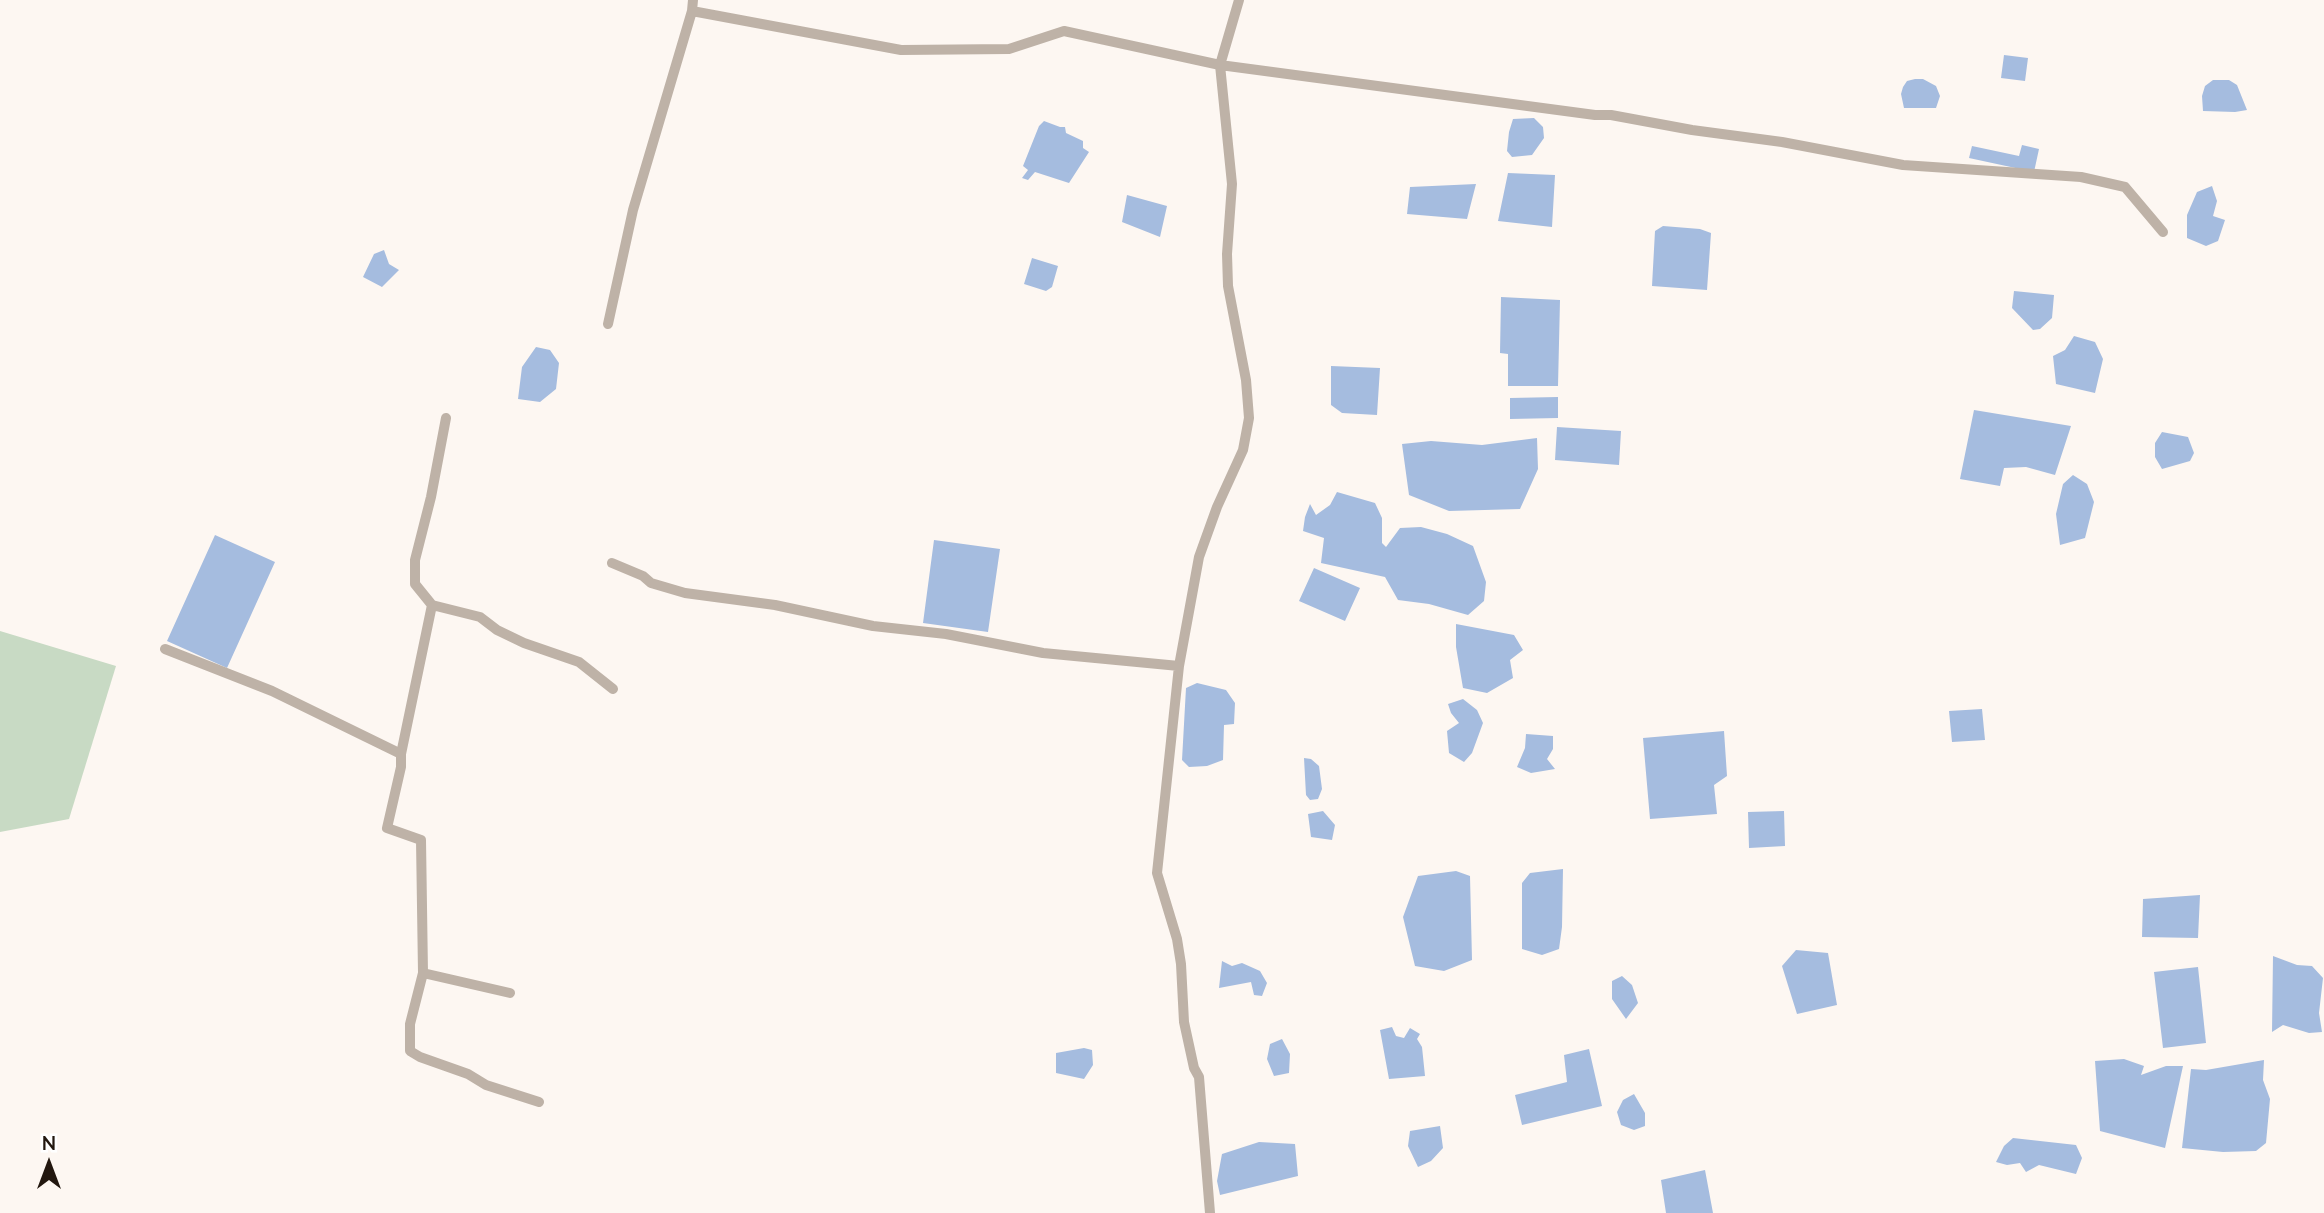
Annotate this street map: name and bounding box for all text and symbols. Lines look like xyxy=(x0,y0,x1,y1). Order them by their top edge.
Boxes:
north arrow xyxy=(14,1129,84,1199)
text: N xyxy=(42,1131,56,1155)

